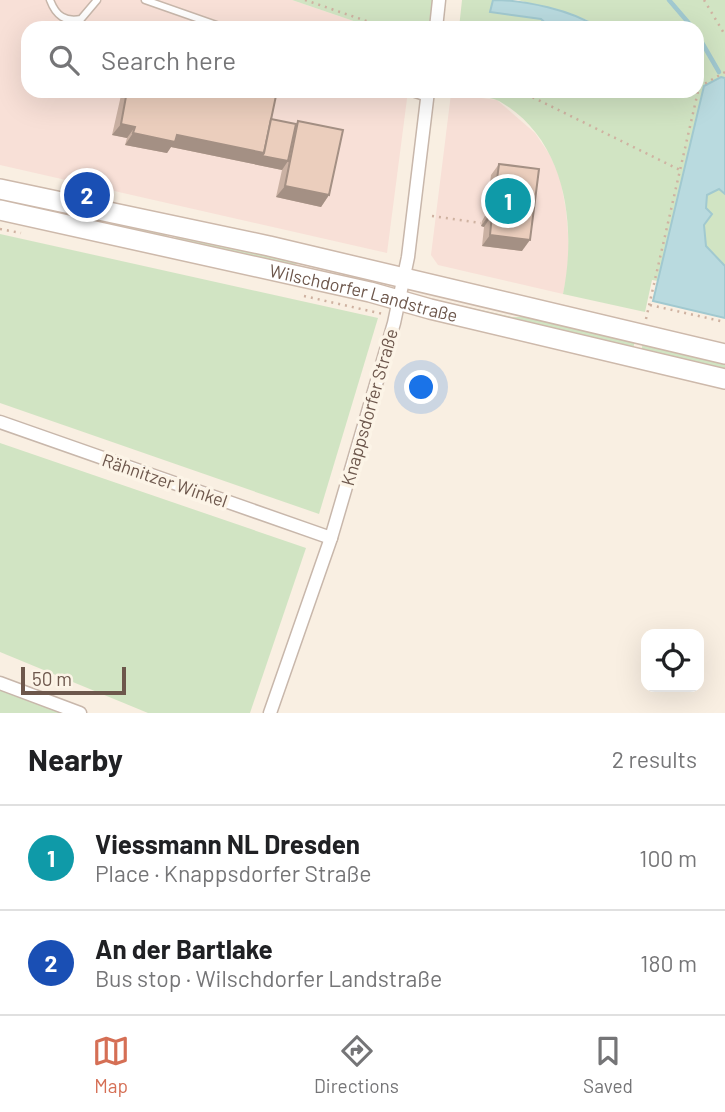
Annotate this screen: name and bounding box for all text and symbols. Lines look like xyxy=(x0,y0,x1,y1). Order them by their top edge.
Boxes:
search box xyxy=(21,21,704,98)
icon: search xyxy=(45,41,83,79)
text: Search here xyxy=(101,44,236,75)
pin: 2 xyxy=(64,169,110,221)
pin: 1 xyxy=(485,175,531,227)
street label: Wilschdorfer Landstraße xyxy=(267,259,460,326)
street label: Knappsdorfer Straße xyxy=(336,326,402,488)
your location xyxy=(404,370,438,404)
street label: Rähnitzer Winkel xyxy=(100,448,230,512)
map controls xyxy=(641,629,704,692)
button: locate xyxy=(641,629,704,692)
scale bar xyxy=(21,664,126,696)
text: 50 m xyxy=(32,667,72,690)
text: Nearby xyxy=(28,741,123,777)
text: 2 results xyxy=(612,745,697,773)
text: Viessmann NL Dresden xyxy=(95,828,360,859)
text: 1 xyxy=(47,844,55,872)
text: 100 m xyxy=(639,844,697,872)
text: Place · Knappsdorfer Straße xyxy=(95,859,372,887)
text: An der Bartlake xyxy=(95,933,273,964)
text: 2 xyxy=(45,949,57,977)
text: 180 m xyxy=(640,949,697,977)
text: Bus stop · Wilschdorfer Landstraße xyxy=(95,964,442,992)
tab: Map xyxy=(92,1032,130,1097)
tab: Directions xyxy=(314,1032,399,1097)
tab: Saved xyxy=(583,1032,633,1097)

